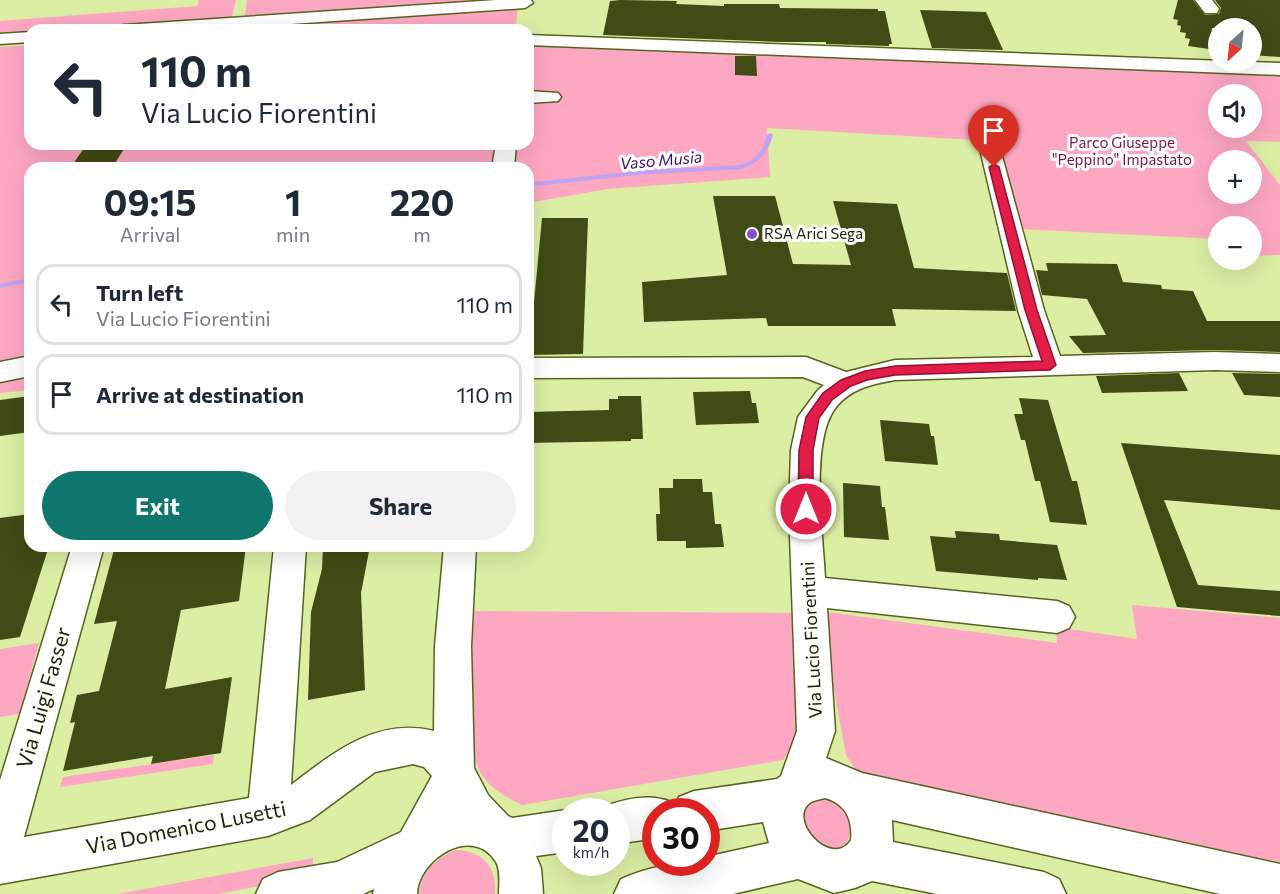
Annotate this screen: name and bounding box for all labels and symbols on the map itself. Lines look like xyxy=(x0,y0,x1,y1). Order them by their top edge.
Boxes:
north arrow xyxy=(1208,18,1262,72)
pin xyxy=(968,105,1019,167)
park label: Parco Giuseppe "Peppino" Impastato xyxy=(1052,133,1192,168)
water label: Vaso Musia xyxy=(619,146,703,173)
place label: RSA Arici Sega xyxy=(764,224,863,242)
marker: RSA Arici Sega xyxy=(745,227,759,241)
position arrow xyxy=(774,477,838,541)
street label: Via Lucio Fiorentini xyxy=(796,561,826,719)
street label: Via Luigi Fasser xyxy=(10,624,75,771)
street label: Via Domenico Lusetti xyxy=(83,795,288,858)
speed limit sign: 30 xyxy=(642,798,720,876)

